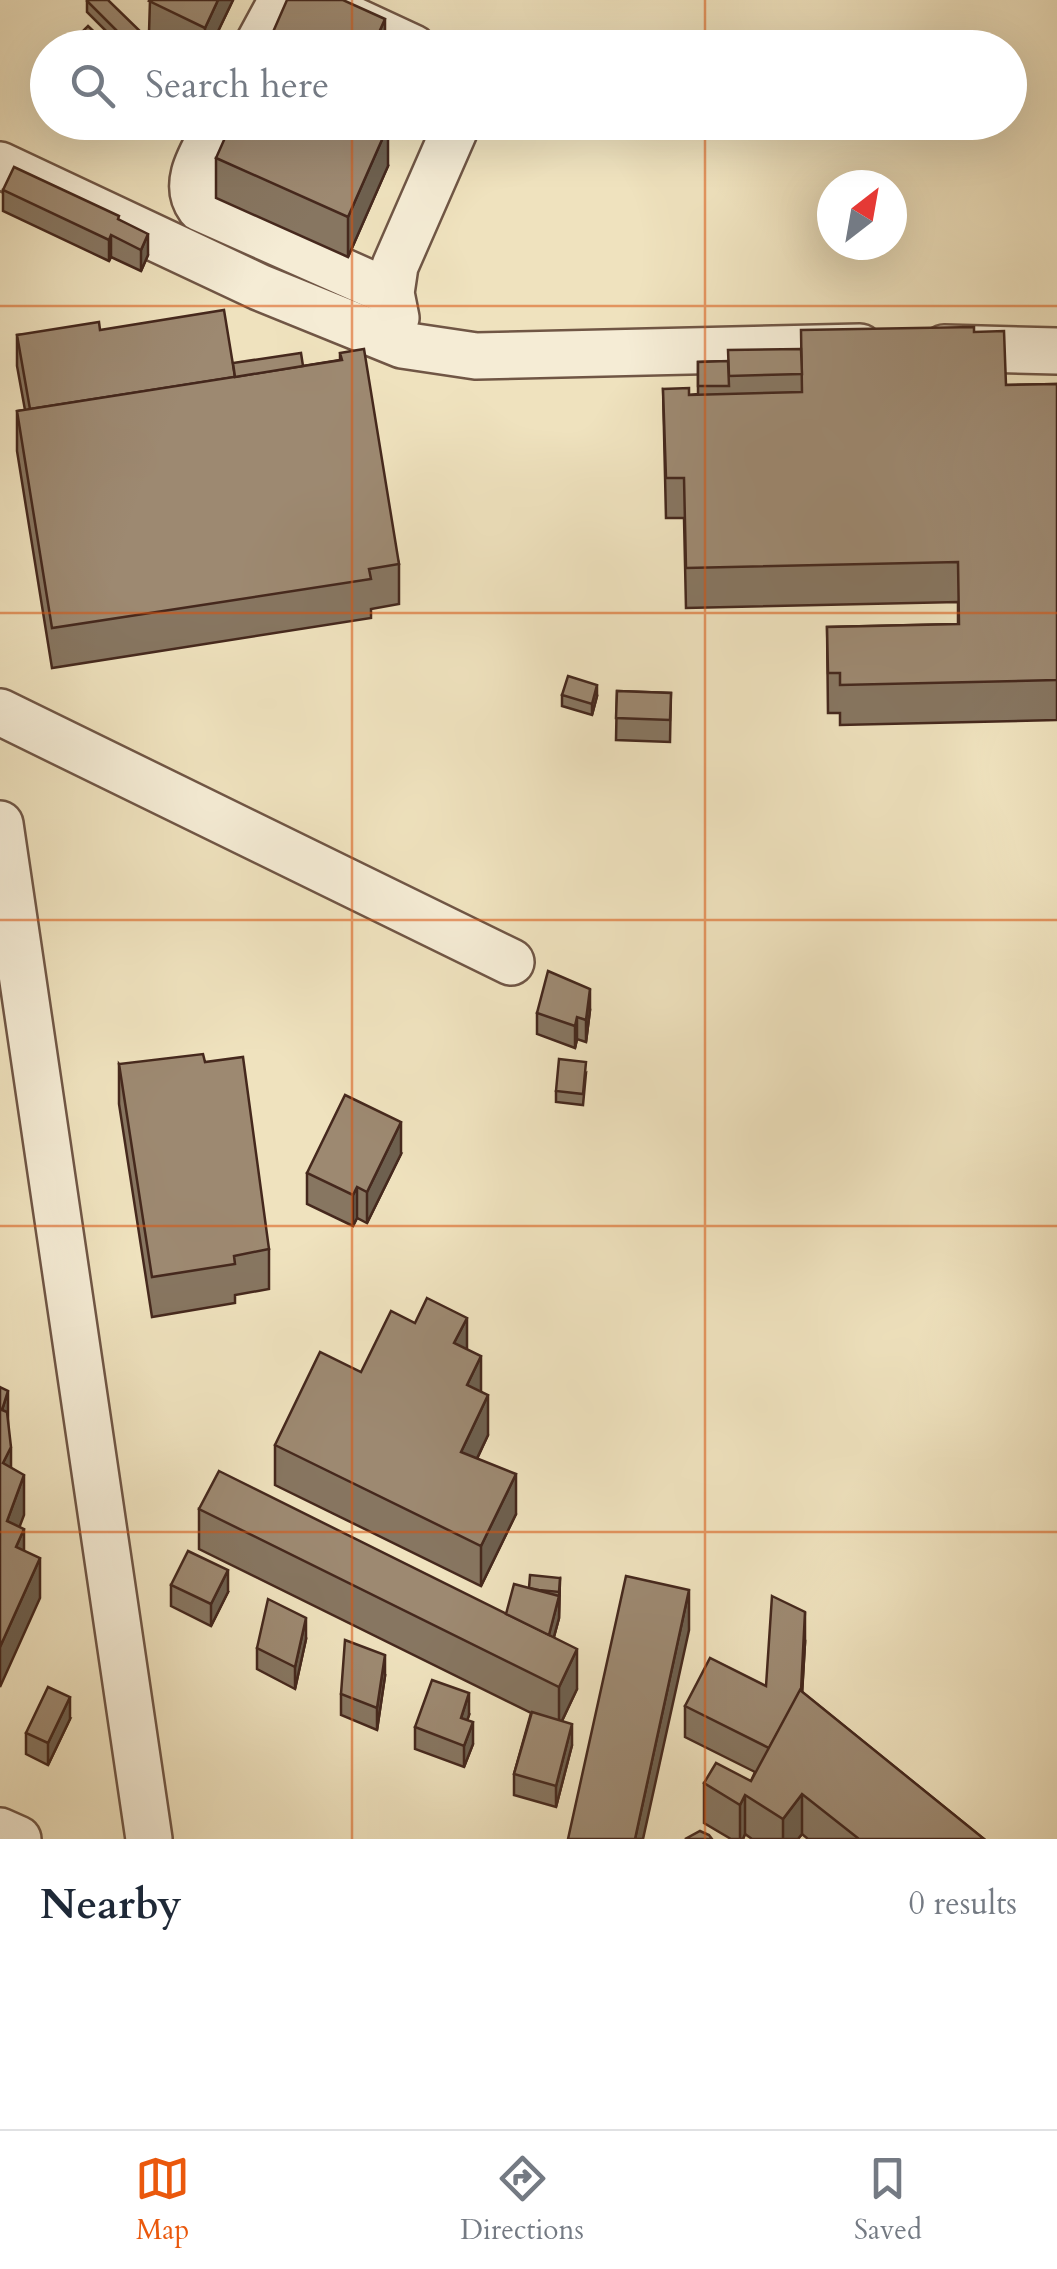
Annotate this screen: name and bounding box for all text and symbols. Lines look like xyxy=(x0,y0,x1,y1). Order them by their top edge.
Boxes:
search box xyxy=(30,30,1027,140)
icon: search xyxy=(65,58,120,113)
text: Search here xyxy=(145,59,329,111)
north arrow xyxy=(817,170,907,260)
text: Nearby xyxy=(40,1876,182,1933)
text: 0 results xyxy=(909,1882,1017,1926)
tab: Map xyxy=(135,2151,190,2249)
tab: Directions xyxy=(460,2151,584,2249)
tab: Saved xyxy=(854,2151,922,2249)

